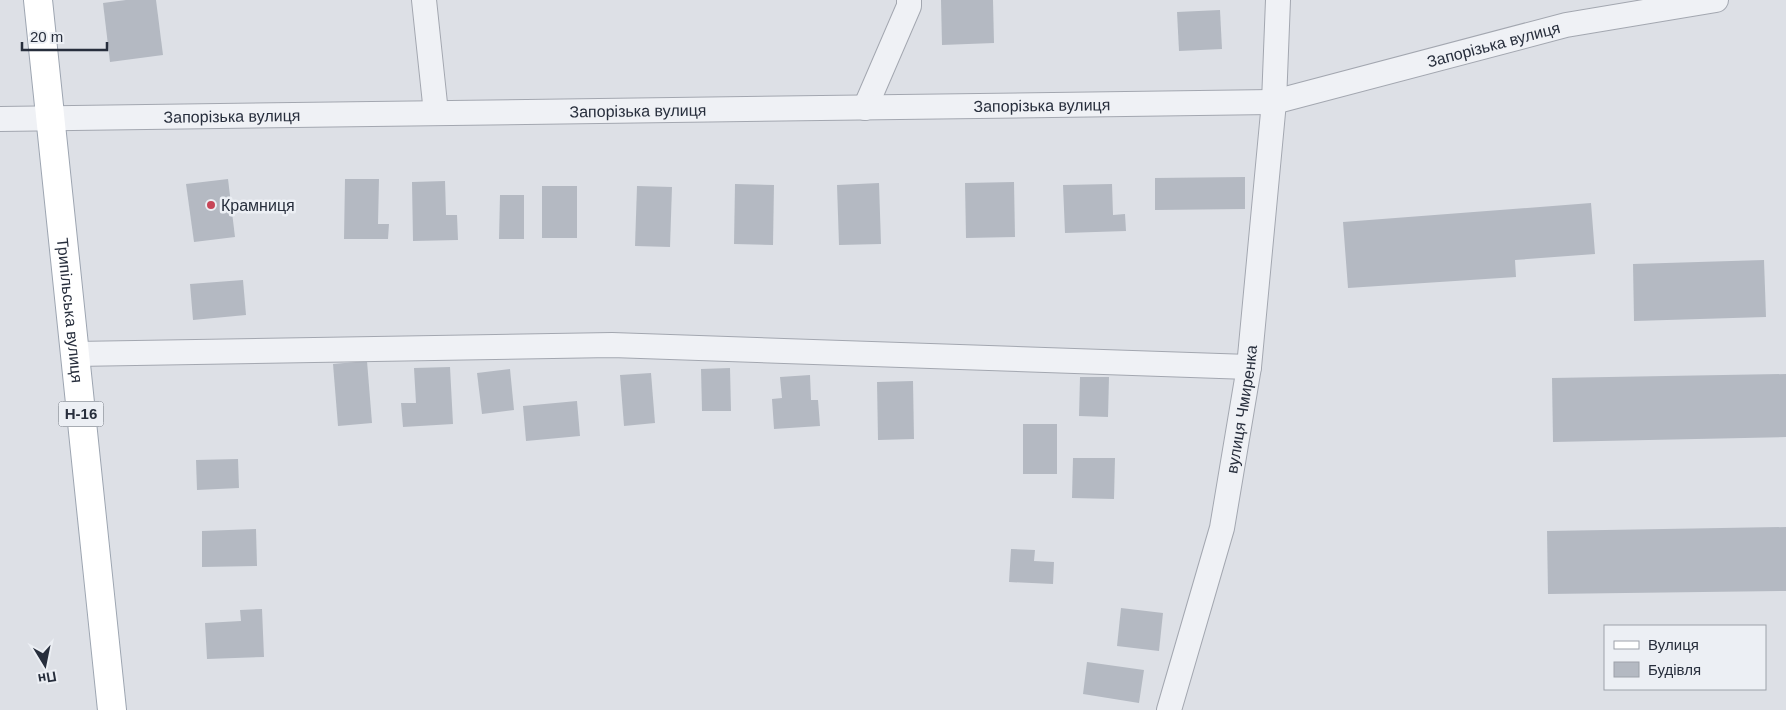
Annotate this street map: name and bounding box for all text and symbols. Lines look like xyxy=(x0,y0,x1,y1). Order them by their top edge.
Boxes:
street label: Запорізька вулиця xyxy=(1425,19,1562,70)
scale bar xyxy=(22,20,108,52)
text: 20 m xyxy=(30,28,63,45)
street label: Запорізька вулиця xyxy=(973,96,1111,115)
street label: Запорізька вулиця xyxy=(569,102,707,120)
street label: Запорізька вулиця xyxy=(163,107,301,126)
place label: Крамниця xyxy=(221,197,295,214)
marker: Крамниця xyxy=(205,199,217,211)
street label: Трипільська вулиця xyxy=(54,237,86,384)
street label: вулиця Чмиренка xyxy=(1223,344,1260,475)
road number: Н-16 xyxy=(58,402,104,426)
legend xyxy=(1604,625,1766,690)
text: Вулиця xyxy=(1648,636,1699,653)
north arrow xyxy=(20,640,70,690)
text: Будівля xyxy=(1648,661,1701,678)
text: Пн xyxy=(37,668,58,687)

